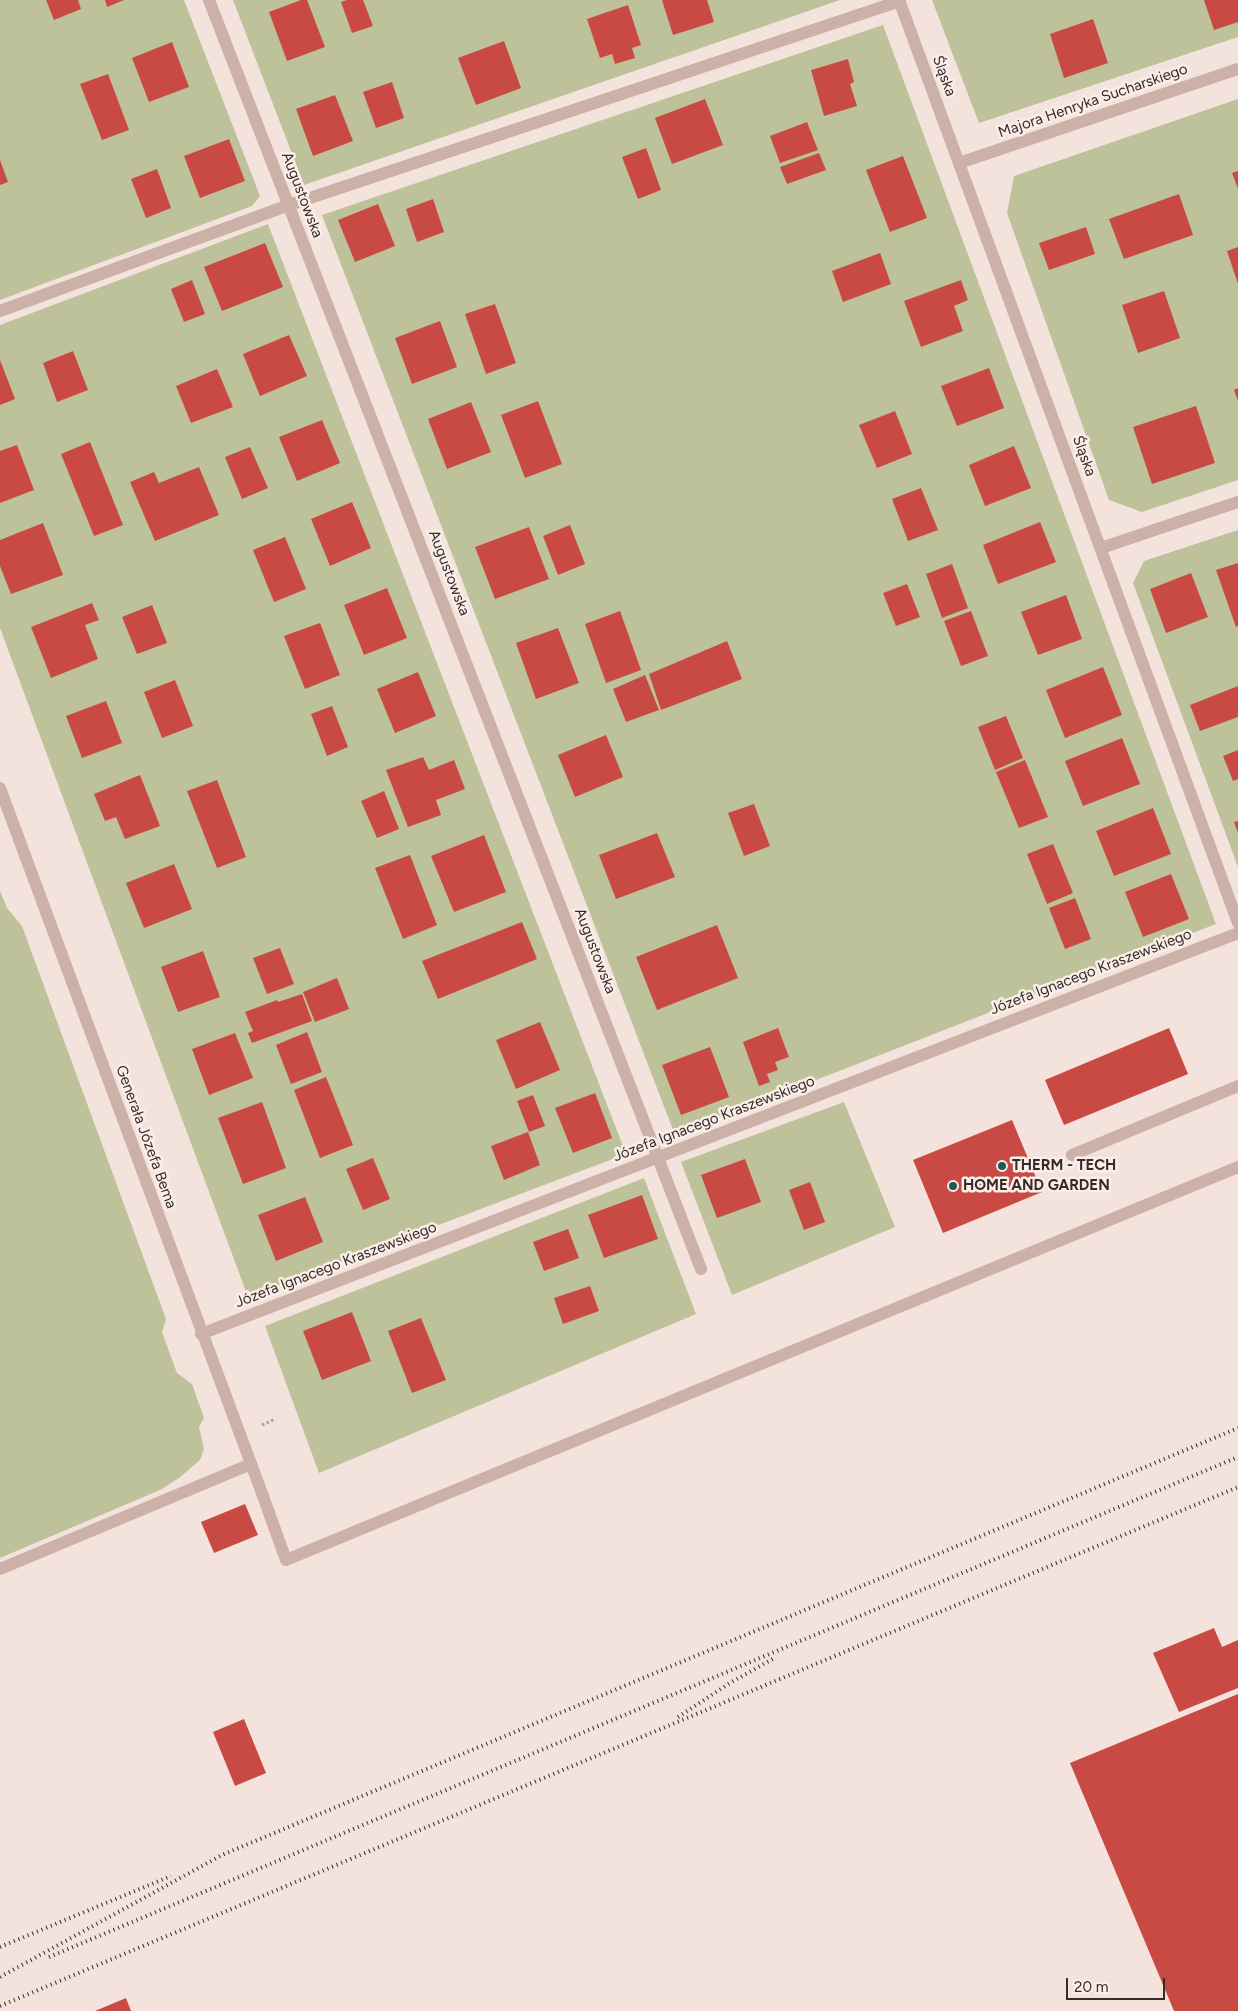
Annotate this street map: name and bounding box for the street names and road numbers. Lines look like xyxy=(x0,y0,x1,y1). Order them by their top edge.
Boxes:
street label: Śląska xyxy=(928,53,960,99)
street label: Majora Henryka Sucharskiego xyxy=(996,60,1190,142)
street label: Augustowska xyxy=(277,150,327,240)
street label: Śląska xyxy=(1068,433,1100,479)
street label: Augustowska xyxy=(424,528,474,618)
street label: Augustowska xyxy=(570,906,620,996)
street label: Józefa Ignacego Kraszewskiego xyxy=(988,925,1194,1019)
street label: Generała Józefa Bema xyxy=(112,1063,180,1211)
street label: Józefa Ignacego Kraszewskiego xyxy=(611,1072,817,1166)
street label: Józefa Ignacego Kraszewskiego xyxy=(233,1218,439,1312)

